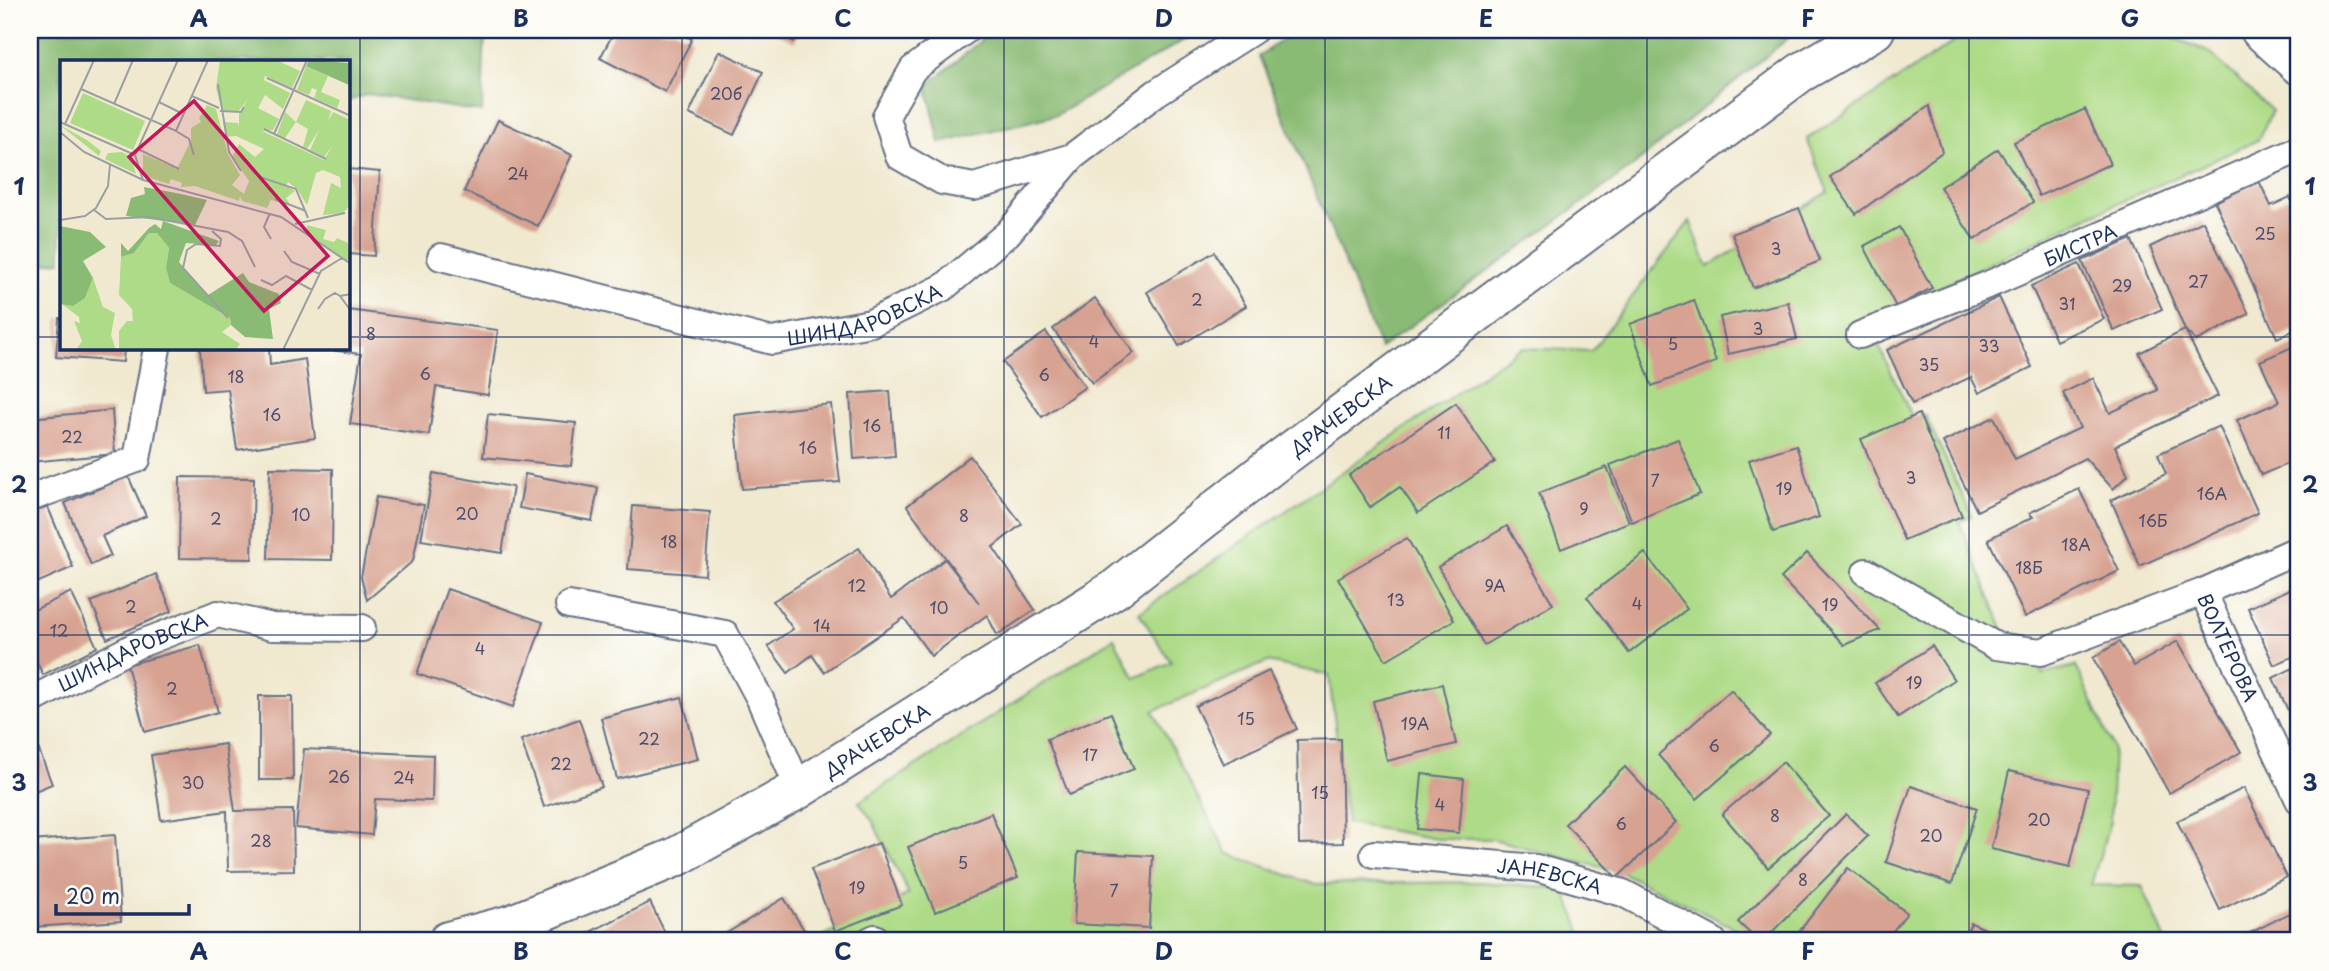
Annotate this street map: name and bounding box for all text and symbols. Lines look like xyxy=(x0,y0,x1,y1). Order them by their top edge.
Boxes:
text: A xyxy=(190,0,208,35)
text: B xyxy=(513,0,529,35)
text: C xyxy=(834,0,852,35)
text: D xyxy=(1155,0,1173,35)
text: E xyxy=(1479,0,1493,35)
text: F xyxy=(1801,0,1815,35)
text: G xyxy=(2121,0,2139,35)
inset map xyxy=(60,60,350,350)
house number: 20б xyxy=(710,81,743,105)
house number: 24 xyxy=(507,161,529,185)
text: 1 xyxy=(14,168,25,203)
text: 1 xyxy=(2305,168,2316,203)
street label: БИСТРА xyxy=(2039,216,2121,273)
house number: 25 xyxy=(2254,221,2276,245)
house number: 3 xyxy=(1771,236,1781,260)
house number: 27 xyxy=(2188,269,2208,293)
house number: 29 xyxy=(2112,273,2132,297)
street label: ШИНДАРОВСКА xyxy=(785,276,946,352)
house number: 2 xyxy=(1191,287,1203,311)
house number: 31 xyxy=(2059,291,2075,315)
house number: 3 xyxy=(1753,316,1763,340)
house number: 8 xyxy=(366,321,376,345)
house number: 4 xyxy=(1089,329,1099,353)
house number: 5 xyxy=(1668,331,1678,355)
house number: 33 xyxy=(1978,333,2000,357)
house number: 35 xyxy=(1919,352,1939,376)
house number: 6 xyxy=(419,361,431,385)
house number: 6 xyxy=(1038,362,1050,386)
house number: 18 xyxy=(227,364,245,388)
street label: ДРАЧЕВСКА xyxy=(1283,367,1397,462)
house number: 16 xyxy=(263,402,281,426)
house number: 16 xyxy=(863,413,881,437)
house number: 11 xyxy=(1437,420,1451,444)
house number: 22 xyxy=(61,424,83,448)
house number: 16 xyxy=(799,435,817,459)
house number: 3 xyxy=(1906,465,1916,489)
text: 2 xyxy=(11,466,27,501)
text: 2 xyxy=(2302,466,2318,501)
house number: 7 xyxy=(1650,468,1660,492)
house number: 19 xyxy=(1776,476,1792,500)
house number: 16А xyxy=(2197,481,2227,505)
house number: 9 xyxy=(1579,496,1589,520)
house number: 20 xyxy=(456,501,478,525)
house number: 10 xyxy=(292,502,310,526)
house number: 8 xyxy=(959,503,969,527)
house number: 2 xyxy=(210,506,222,530)
house number: 16Б xyxy=(2139,508,2167,532)
house number: 18 xyxy=(660,529,678,553)
house number: 18А xyxy=(2061,532,2091,556)
house number: 18Б xyxy=(2015,555,2043,579)
house number: 12 xyxy=(848,573,866,597)
house number: 9А xyxy=(1484,573,1506,597)
house number: 13 xyxy=(1387,587,1405,611)
street label: ВОЛТЕРОВА xyxy=(2191,589,2266,706)
house number: 4 xyxy=(1632,591,1642,615)
house number: 19 xyxy=(1822,592,1838,616)
house number: 2 xyxy=(125,594,137,618)
house number: 10 xyxy=(930,595,948,619)
street label: ШИНДАРОВСКА xyxy=(53,605,212,698)
house number: 14 xyxy=(813,613,831,637)
house number: 12 xyxy=(50,618,68,642)
house number: 4 xyxy=(475,636,485,660)
house number: 19 xyxy=(1906,670,1922,694)
house number: 2 xyxy=(166,676,178,700)
street label: ДРАЧЕВСКА xyxy=(818,696,935,784)
house number: 15 xyxy=(1237,706,1255,730)
house number: 19А xyxy=(1401,711,1429,735)
house number: 22 xyxy=(638,726,660,750)
house number: 6 xyxy=(1708,733,1720,757)
house number: 17 xyxy=(1082,742,1098,766)
house number: 22 xyxy=(550,751,572,775)
text: 3 xyxy=(11,764,27,799)
house number: 26 xyxy=(328,764,350,788)
text: 3 xyxy=(2302,764,2318,799)
house number: 24 xyxy=(393,765,415,789)
house number: 30 xyxy=(182,770,204,794)
house number: 15 xyxy=(1311,780,1329,804)
house number: 4 xyxy=(1435,792,1445,816)
house number: 8 xyxy=(1770,803,1780,827)
house number: 20 xyxy=(2028,807,2050,831)
house number: 6 xyxy=(1615,811,1627,835)
house number: 20 xyxy=(1920,823,1942,847)
house number: 28 xyxy=(250,828,272,852)
house number: 5 xyxy=(958,850,968,874)
street label: ЈАНЕВСКА xyxy=(1496,851,1605,900)
house number: 8 xyxy=(1798,867,1808,891)
scale bar xyxy=(56,873,189,917)
house number: 19 xyxy=(849,875,865,899)
house number: 7 xyxy=(1109,878,1119,902)
text: 20 m xyxy=(66,879,120,911)
text: A xyxy=(190,933,208,968)
text: B xyxy=(513,933,529,968)
text: C xyxy=(834,933,852,968)
text: D xyxy=(1155,933,1173,968)
text: E xyxy=(1479,933,1493,968)
text: F xyxy=(1801,933,1815,968)
text: G xyxy=(2121,933,2139,968)

